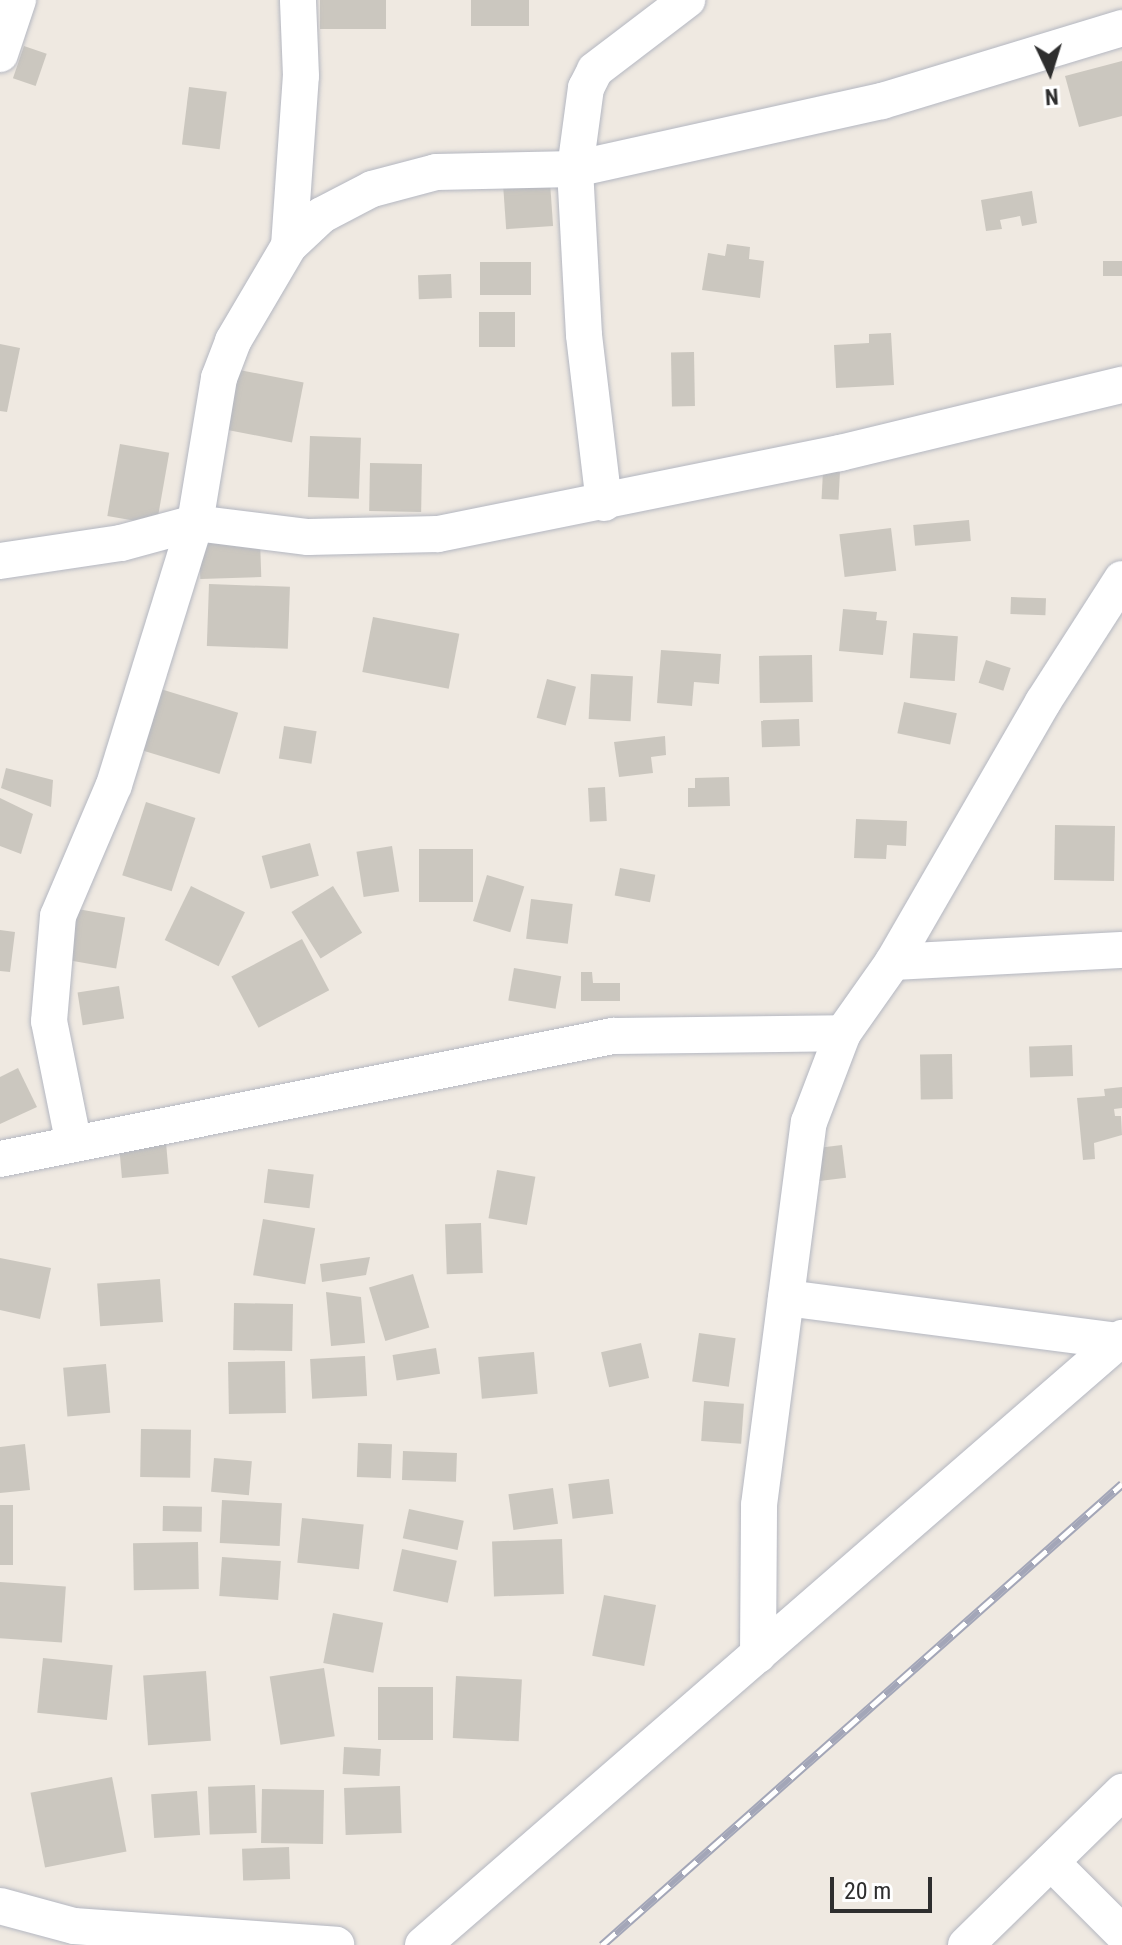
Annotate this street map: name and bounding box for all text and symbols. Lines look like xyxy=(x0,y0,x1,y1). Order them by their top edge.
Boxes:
north arrow xyxy=(1010,32,1090,112)
text: N xyxy=(1044,83,1059,109)
scale bar xyxy=(834,1861,936,1911)
text: 20 m xyxy=(844,1877,891,1905)

